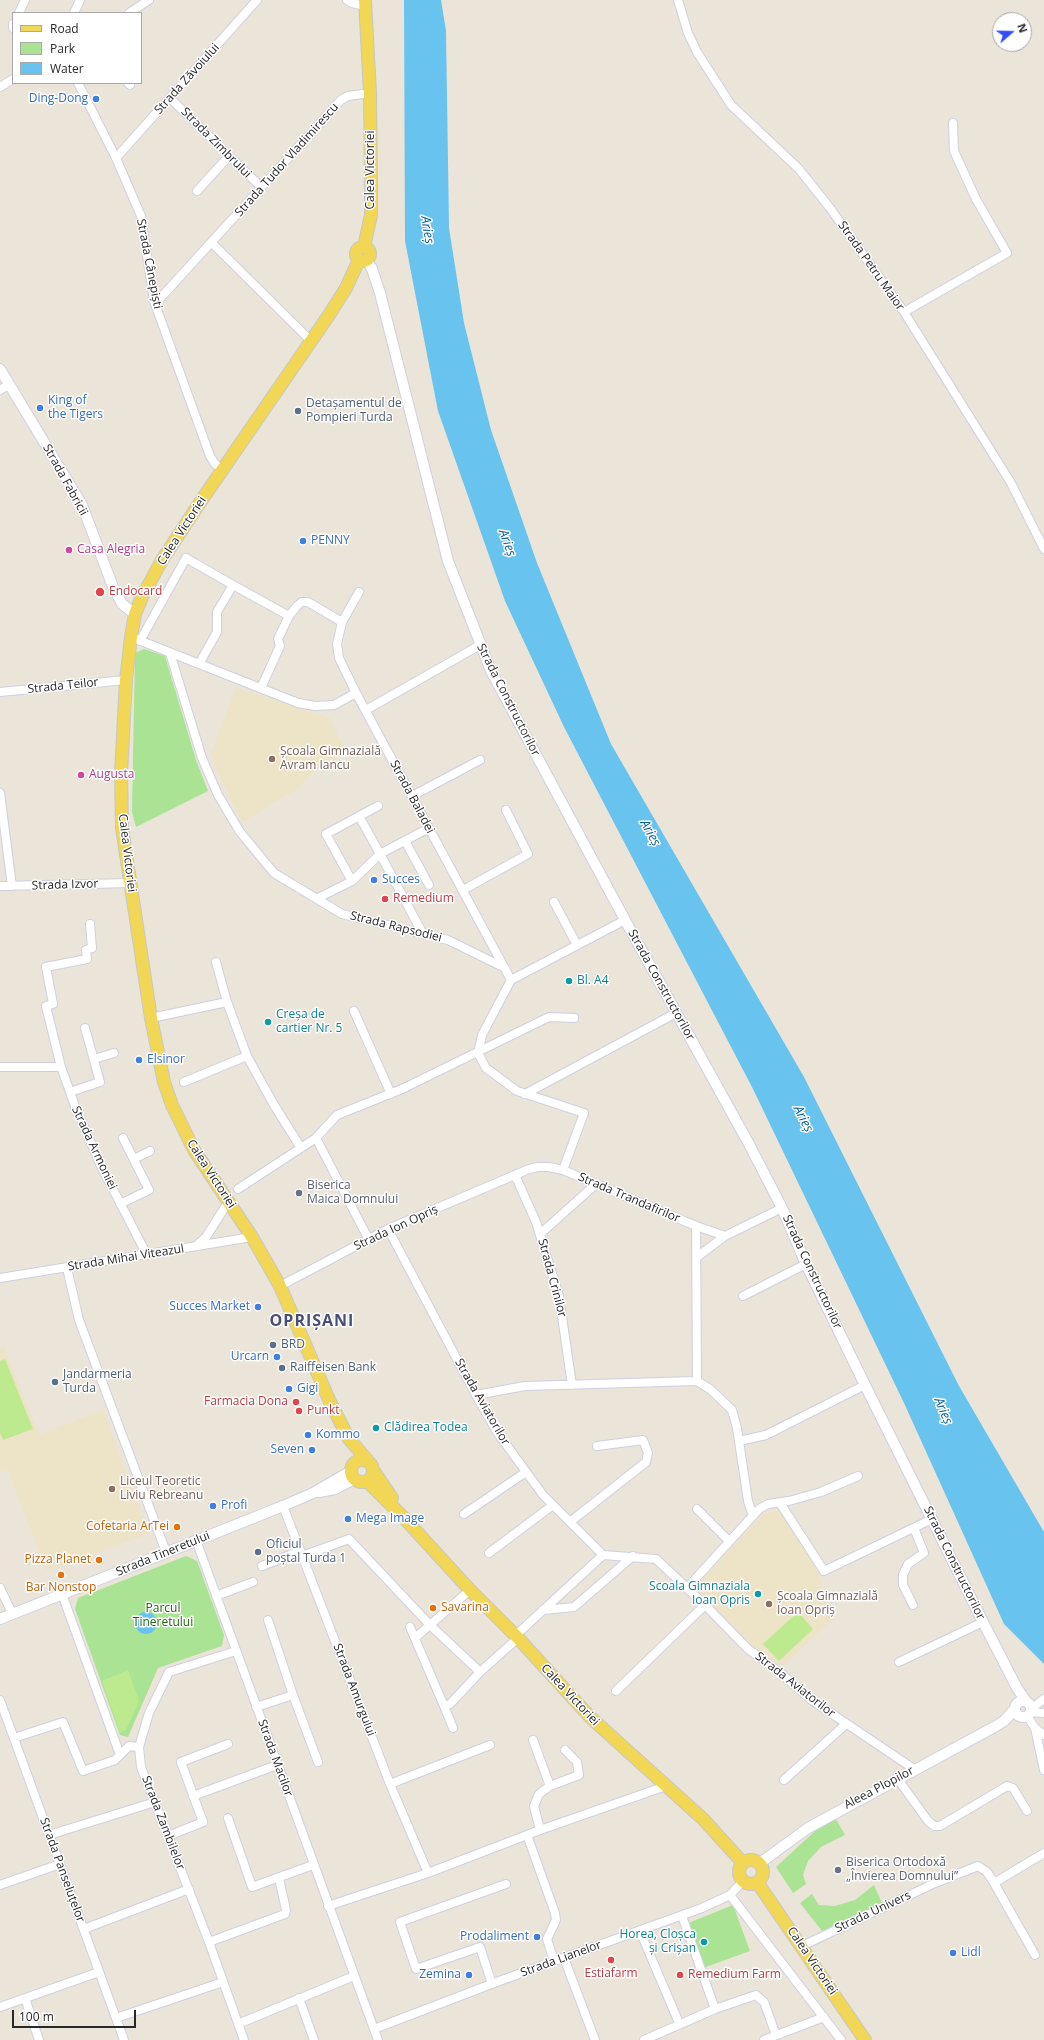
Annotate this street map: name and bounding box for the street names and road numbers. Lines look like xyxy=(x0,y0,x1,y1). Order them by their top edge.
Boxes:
street label: Strada Zăvoiului xyxy=(152,41,222,117)
street label: Strada Tudor Vladimirescu xyxy=(232,100,342,220)
street label: Strada Zimbrului xyxy=(178,105,254,181)
street label: Calea Victoriei xyxy=(364,131,378,209)
street label: Strada Cânepiști xyxy=(133,218,165,310)
street label: Strada Petru Maior xyxy=(835,219,907,313)
street label: Strada Fabricii xyxy=(39,442,91,518)
street label: Calea Victoriei xyxy=(154,494,210,568)
street label: Strada Constructorilor xyxy=(473,641,543,759)
street label: Strada Teilor xyxy=(27,675,99,697)
street label: Strada Baladei xyxy=(387,758,437,836)
street label: Calea Victoriei xyxy=(115,813,139,893)
street label: Strada Izvor xyxy=(31,877,99,893)
street label: Strada Rapsodiei xyxy=(349,909,443,945)
street label: Strada Constructorilor xyxy=(625,927,697,1043)
street label: Strada Armoniei xyxy=(68,1104,120,1192)
street label: Calea Victoriei xyxy=(183,1137,239,1211)
street label: Strada Trandafirilor xyxy=(576,1170,682,1226)
street label: Strada Ion Opriș xyxy=(352,1202,440,1254)
street label: Strada Constructorilor xyxy=(779,1213,845,1331)
street label: Strada Crinilor xyxy=(535,1237,569,1319)
street label: Strada Mihai Viteazul xyxy=(67,1242,185,1274)
street label: Strada Aviatorilor xyxy=(451,1356,513,1448)
street label: Strada Constructorilor xyxy=(920,1504,988,1622)
street label: Strada Tineretului xyxy=(114,1529,212,1579)
street label: Strada Amurgului xyxy=(330,1642,378,1738)
street label: Strada Aviatorilor xyxy=(752,1649,838,1721)
street label: Calea Victoriei xyxy=(538,1661,602,1729)
street label: Strada Macilor xyxy=(254,1718,296,1798)
street label: Aleea Plopilor xyxy=(842,1764,916,1812)
street label: Strada Zambilelor xyxy=(138,1774,188,1872)
street label: Strada Panseluțelor xyxy=(36,1816,88,1924)
street label: Strada Univers xyxy=(833,1888,913,1936)
street label: Calea Victoriei xyxy=(784,1924,840,1998)
street label: Strada Lianelor xyxy=(519,1938,603,1980)

